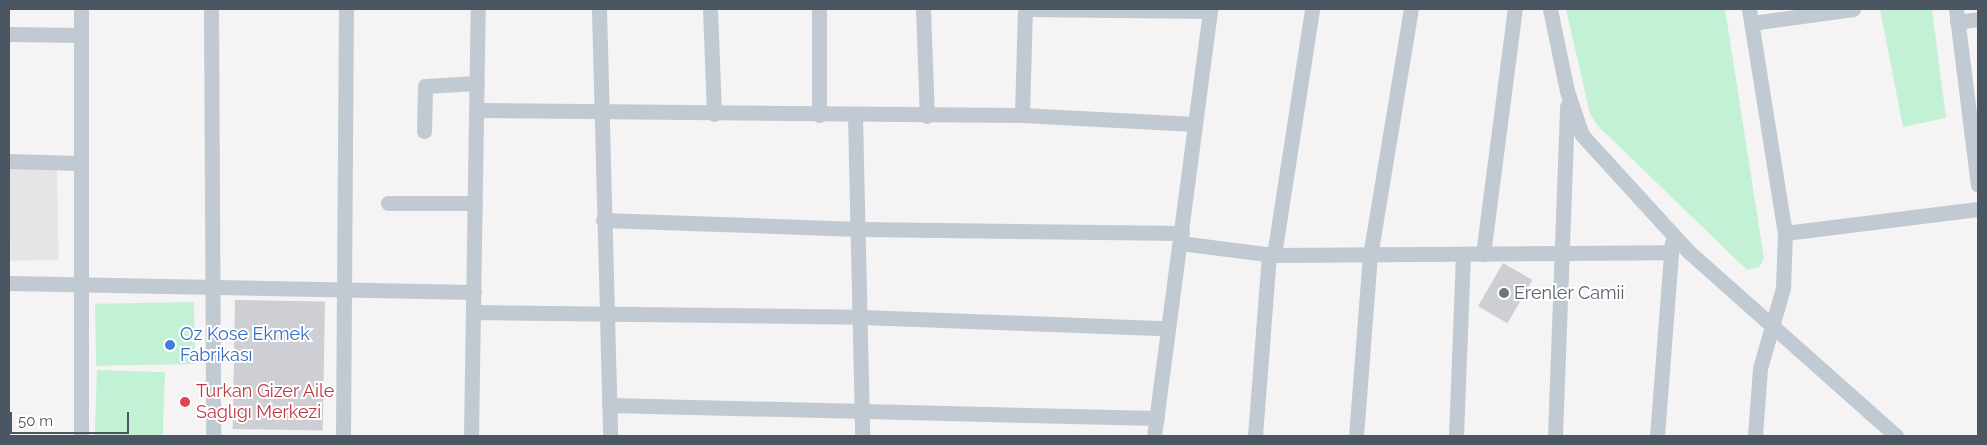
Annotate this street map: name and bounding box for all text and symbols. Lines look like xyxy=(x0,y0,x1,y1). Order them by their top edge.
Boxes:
place label: Erenler Camii xyxy=(1514,282,1625,304)
marker: Erenler Camii xyxy=(1498,287,1510,299)
place label: Oz Kose Ekmek Fabrikası xyxy=(180,324,310,366)
marker: Oz Kose Ekmek Fabrikası xyxy=(164,339,176,351)
place label: Turkan Gizer Aile Saglıgı Merkezi xyxy=(196,381,335,424)
marker: Turkan Gizer Aile Saglıgı Merkezi xyxy=(178,395,192,409)
scale bar xyxy=(12,402,131,434)
text: 50 m xyxy=(18,412,53,430)

